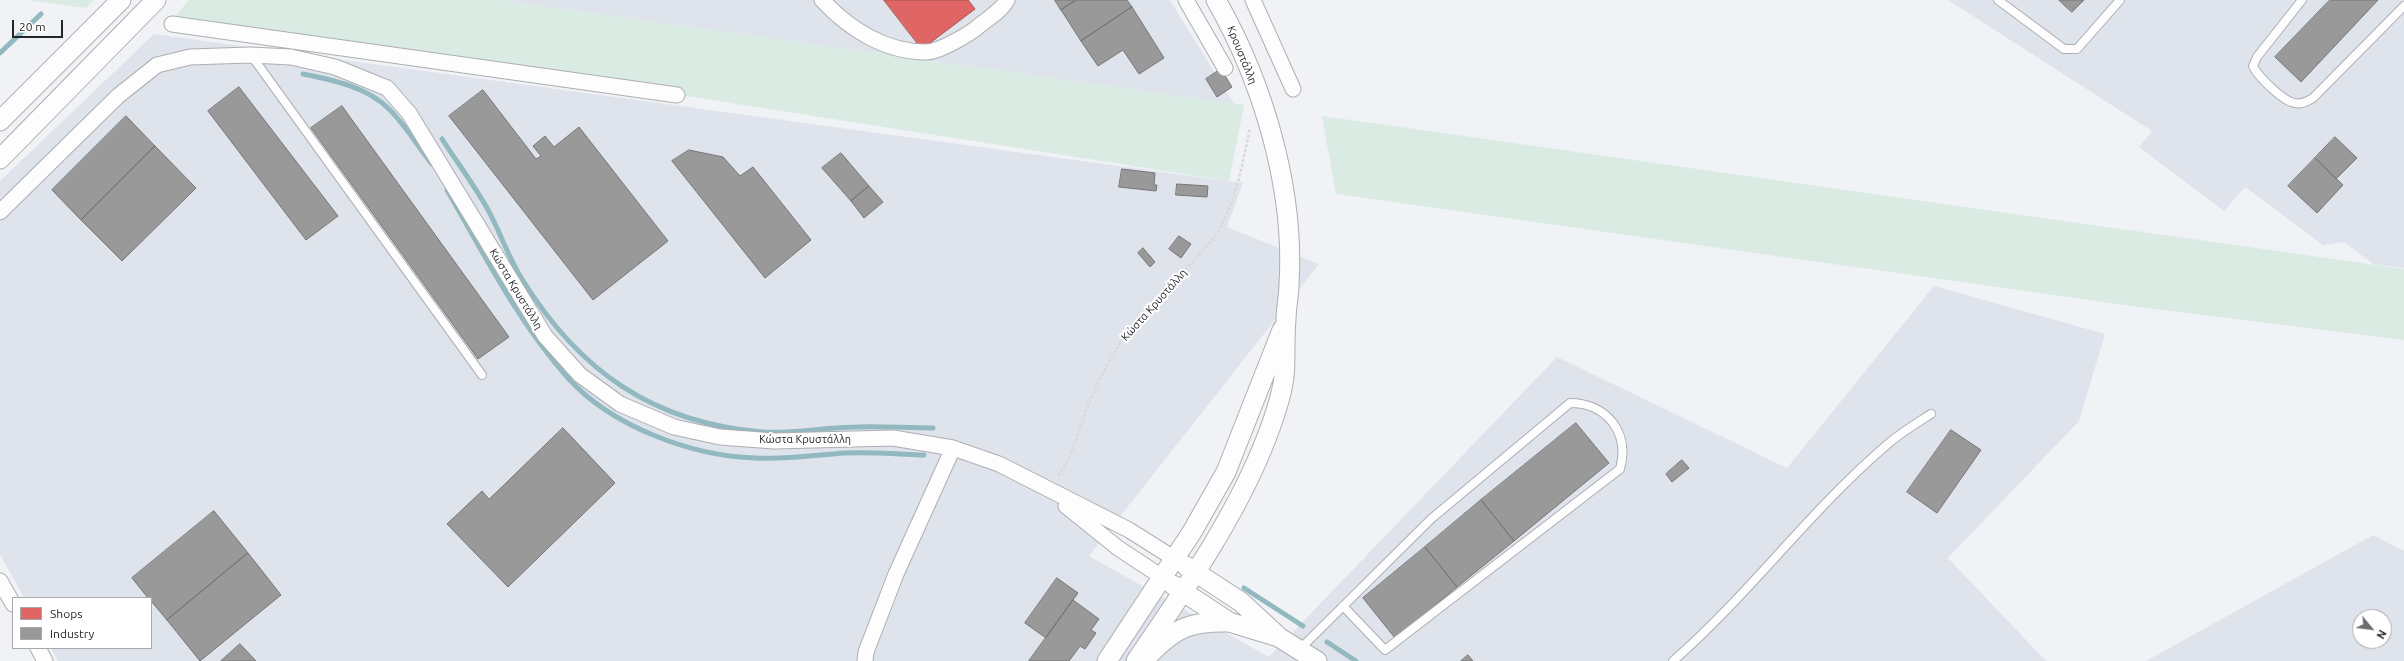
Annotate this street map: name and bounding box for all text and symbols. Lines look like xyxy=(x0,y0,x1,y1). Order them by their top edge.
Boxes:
scale bar xyxy=(14,12,65,38)
text: 20 m xyxy=(19,20,46,33)
street label: Κρουστάλλη xyxy=(1224,24,1260,86)
street label: Κώστα Κρυστάλλη xyxy=(487,246,545,332)
street label: Κώστα Κρυστάλλη xyxy=(1118,266,1190,344)
street label: Κώστα Κρυστάλλη xyxy=(759,432,851,446)
legend xyxy=(12,597,152,649)
text: Shops xyxy=(50,607,82,620)
north arrow xyxy=(2352,609,2392,649)
text: Industry xyxy=(50,627,94,640)
text: N xyxy=(2374,628,2389,641)

